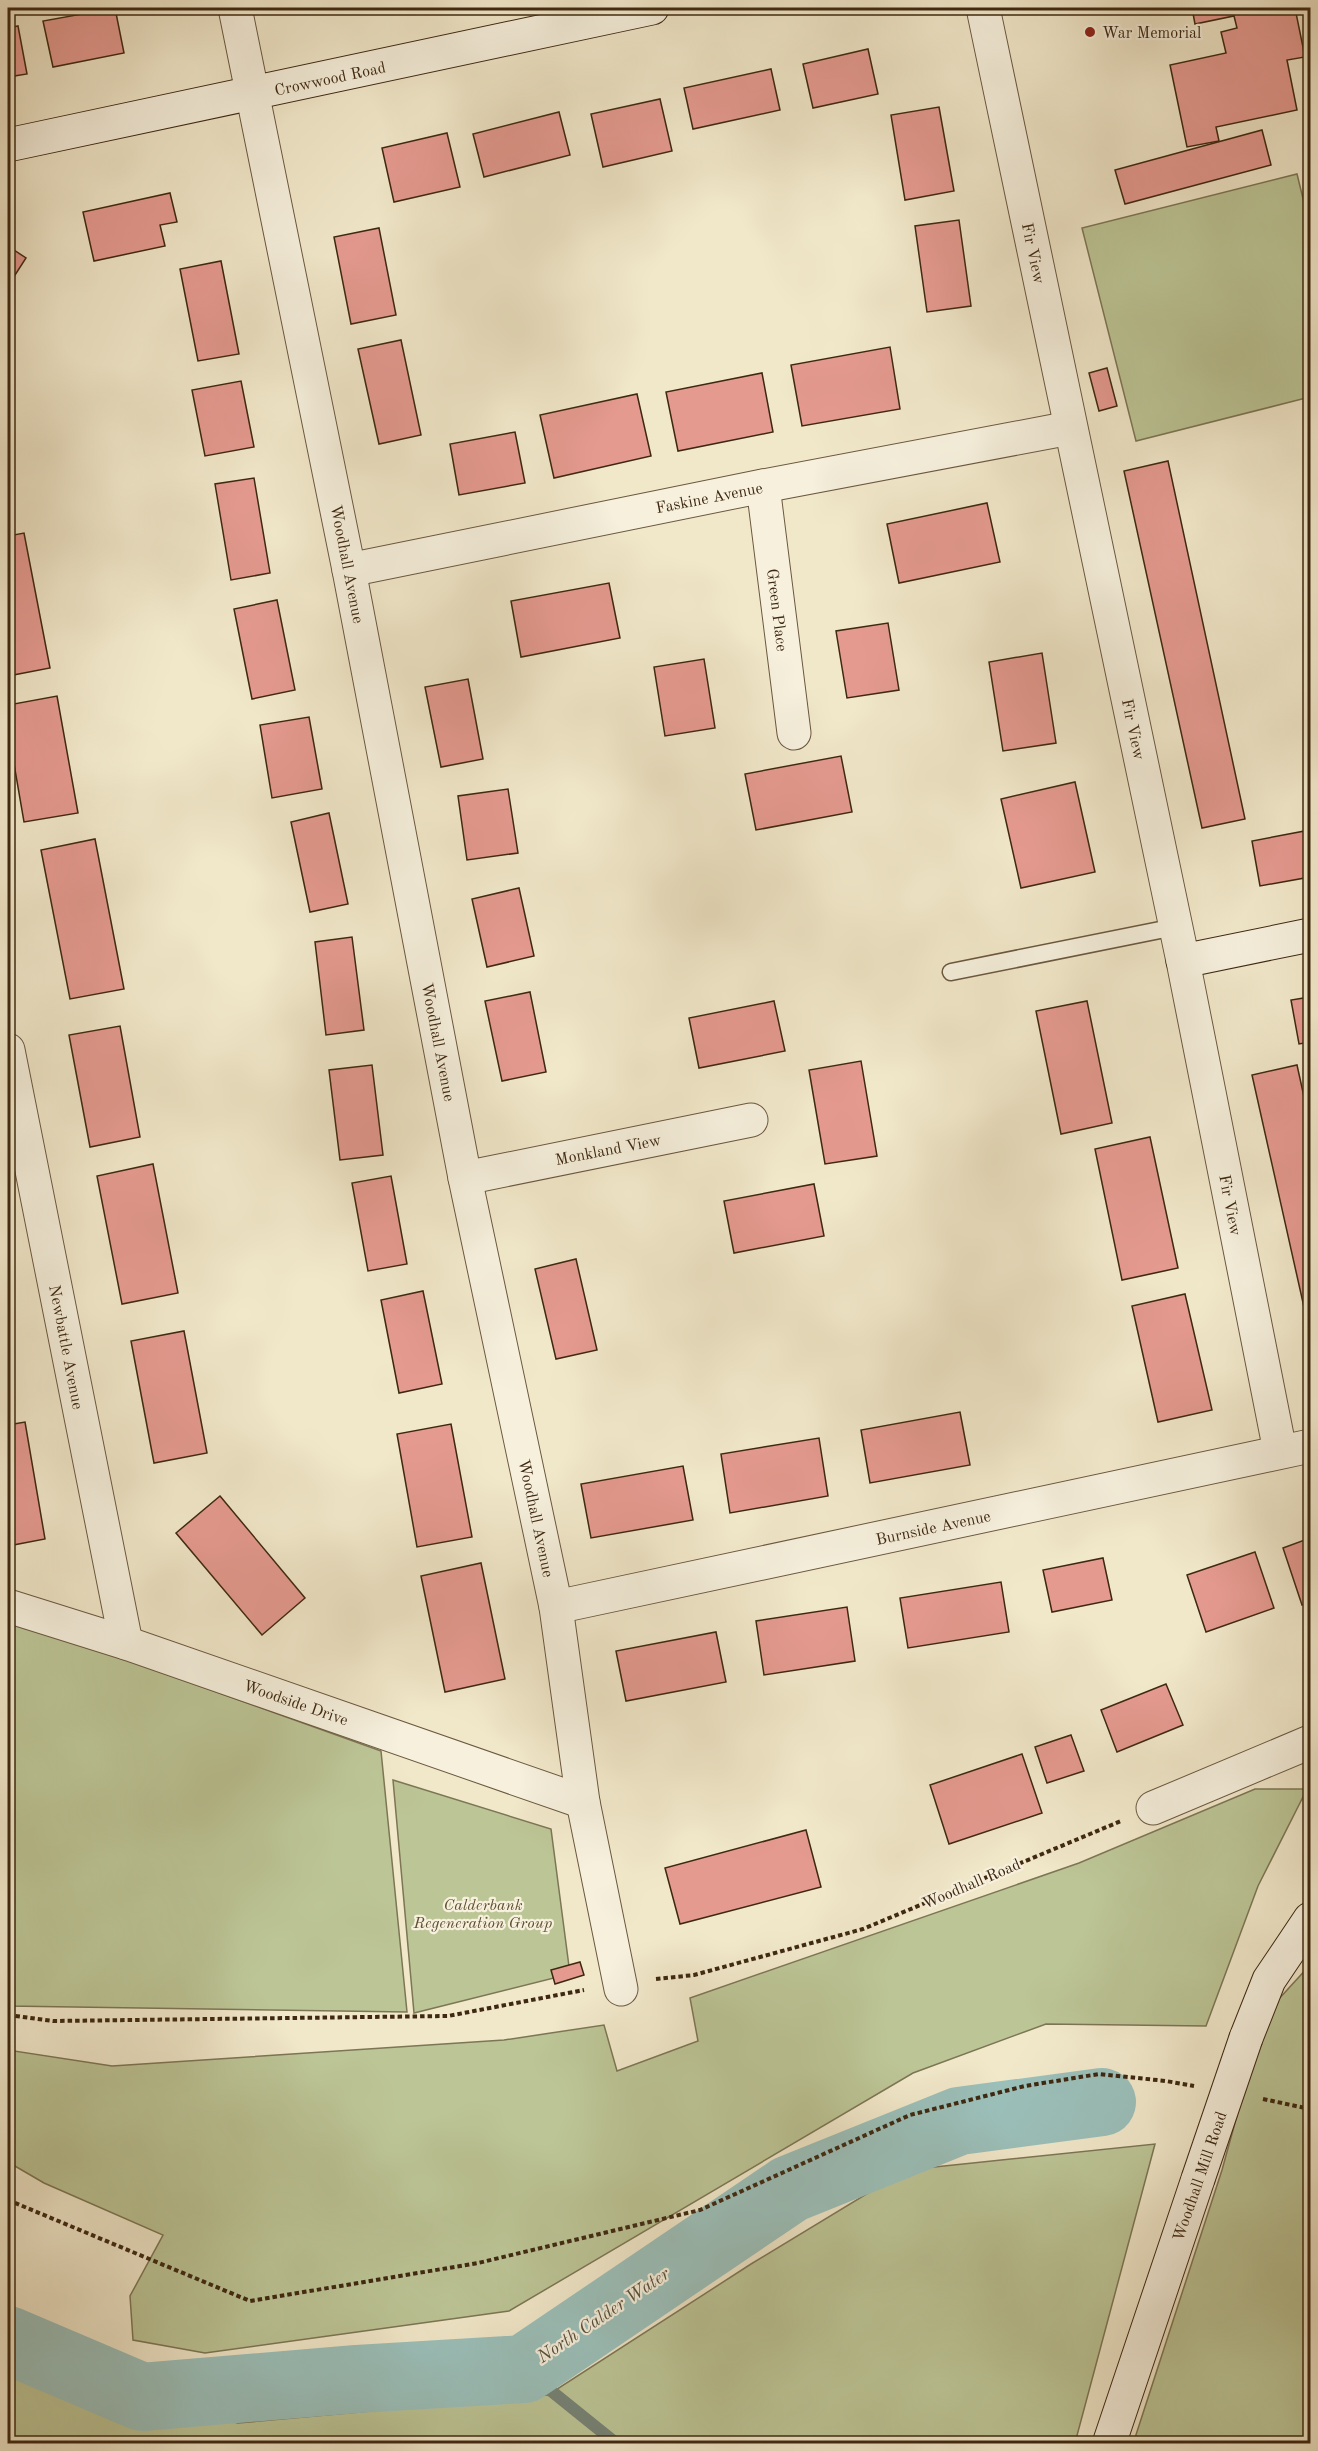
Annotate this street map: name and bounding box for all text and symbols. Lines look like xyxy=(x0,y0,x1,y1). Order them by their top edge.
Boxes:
marker: War Memorial xyxy=(1083,25,1097,39)
place label: War Memorial xyxy=(1102,26,1201,42)
street label: Crowwood Road xyxy=(273,60,388,100)
street label: Fir View xyxy=(1018,221,1046,286)
street label: Faskine Avenue xyxy=(655,481,764,517)
street label: Woodhall Avenue xyxy=(327,504,365,625)
street label: Green Place xyxy=(763,568,789,653)
street label: Fir View xyxy=(1118,697,1146,762)
street label: Woodhall Avenue xyxy=(418,982,456,1103)
street label: Monkland View xyxy=(554,1133,663,1169)
street label: Fir View xyxy=(1215,1173,1243,1238)
street label: Newbattle Avenue xyxy=(45,1284,85,1411)
street label: Woodhall Avenue xyxy=(515,1458,555,1579)
street label: Burnside Avenue xyxy=(875,1509,992,1549)
street label: Woodside Drive xyxy=(241,1678,350,1729)
street label: Woodhall Road xyxy=(920,1857,1023,1913)
park label: Calderbank Regeneration Group xyxy=(413,1898,553,1932)
street label: Woodhall Mill Road xyxy=(1171,2110,1231,2244)
water label: North Calder Water xyxy=(533,2264,674,2367)

